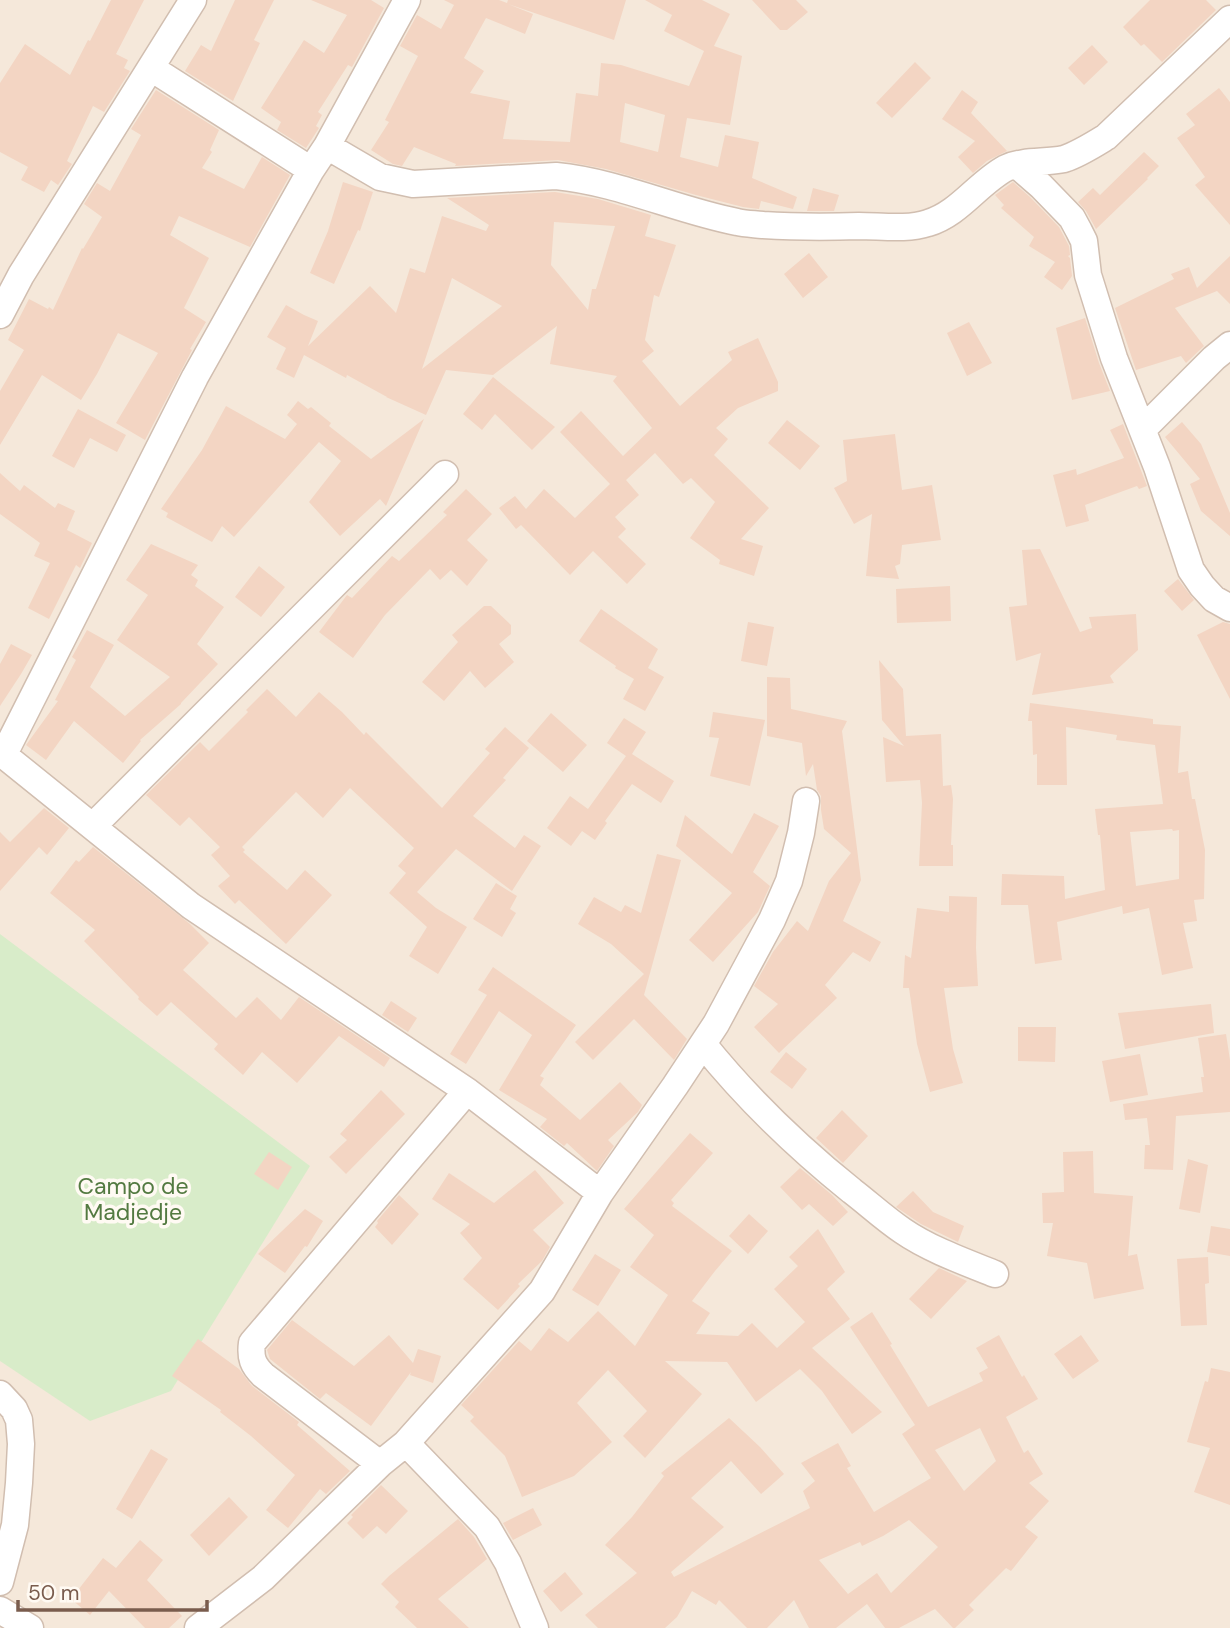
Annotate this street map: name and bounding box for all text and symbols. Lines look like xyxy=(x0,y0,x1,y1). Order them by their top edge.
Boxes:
park label: Campo de Madjedje xyxy=(77,1171,189,1227)
scale bar xyxy=(18,1568,206,1612)
text: 50 m xyxy=(28,1579,79,1607)

